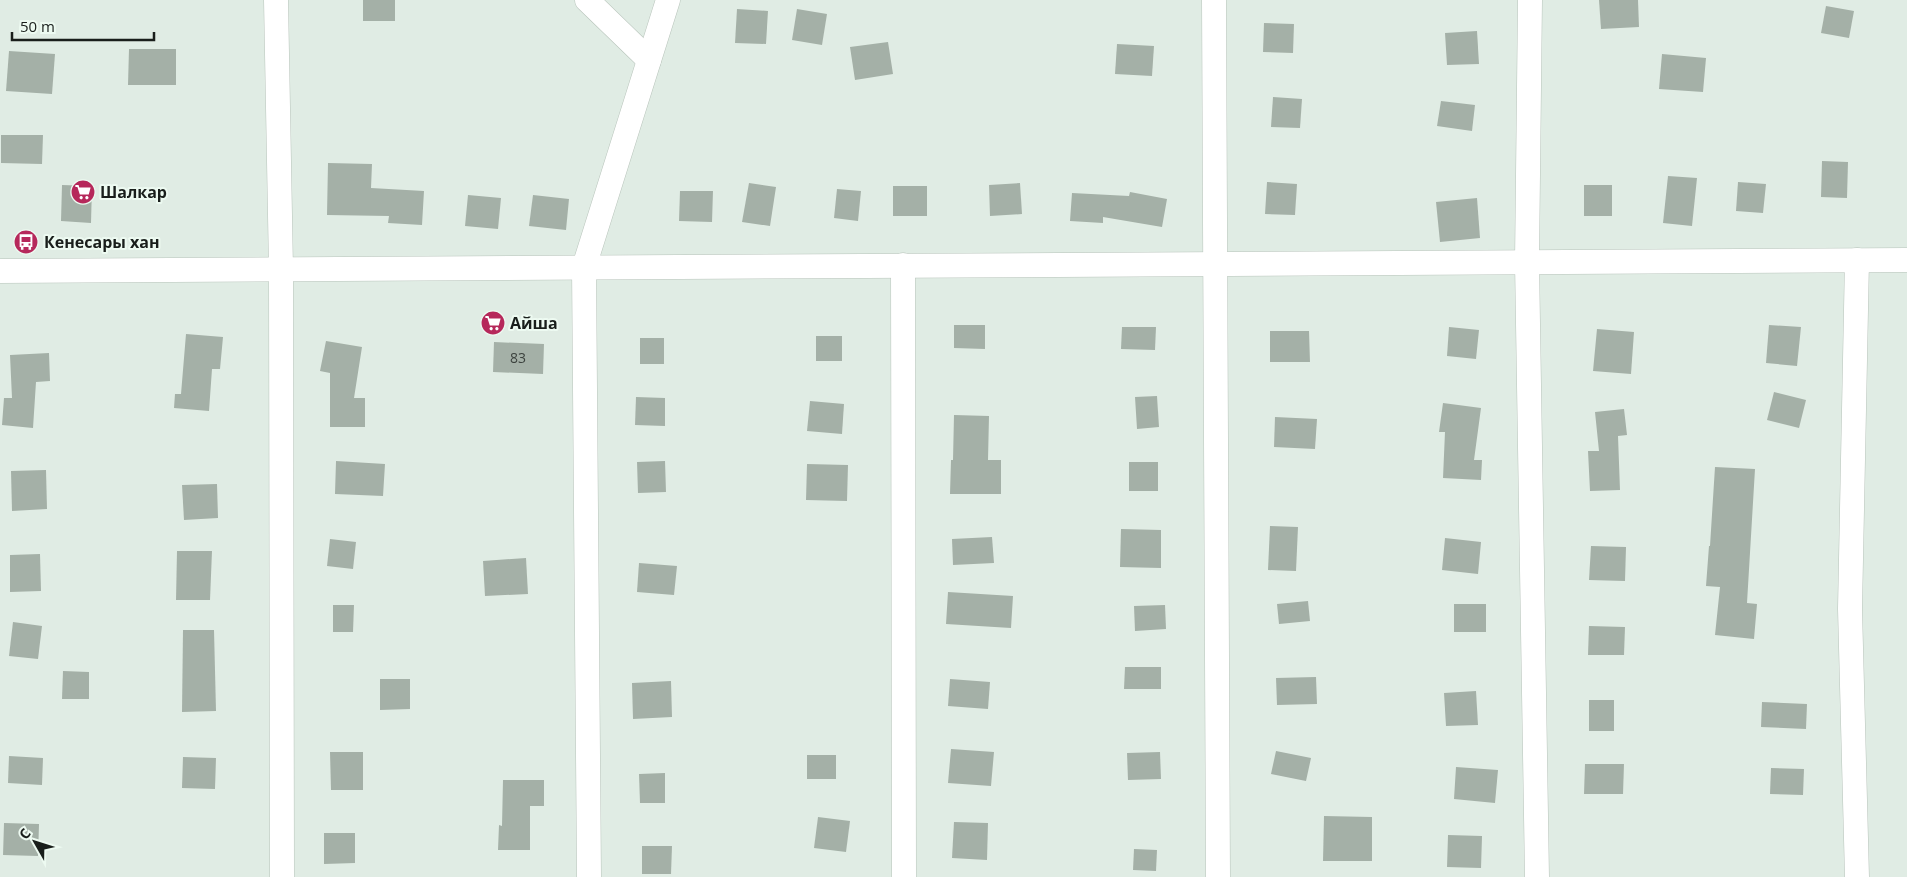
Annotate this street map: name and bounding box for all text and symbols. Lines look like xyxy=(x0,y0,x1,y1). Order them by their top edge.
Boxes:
scale bar xyxy=(12,10,155,42)
text: 50 m xyxy=(20,16,55,36)
supermarket icon: Шалкар xyxy=(70,179,96,205)
place label: Шалкар xyxy=(100,181,167,203)
bus stop icon: Кенесары хан xyxy=(13,229,39,255)
place label: Кенесары хан xyxy=(44,231,160,253)
supermarket icon: Айша xyxy=(480,310,506,336)
place label: Айша xyxy=(510,312,558,334)
house number: 83 xyxy=(510,348,526,367)
north arrow xyxy=(10,817,60,867)
text: С xyxy=(14,824,35,843)

